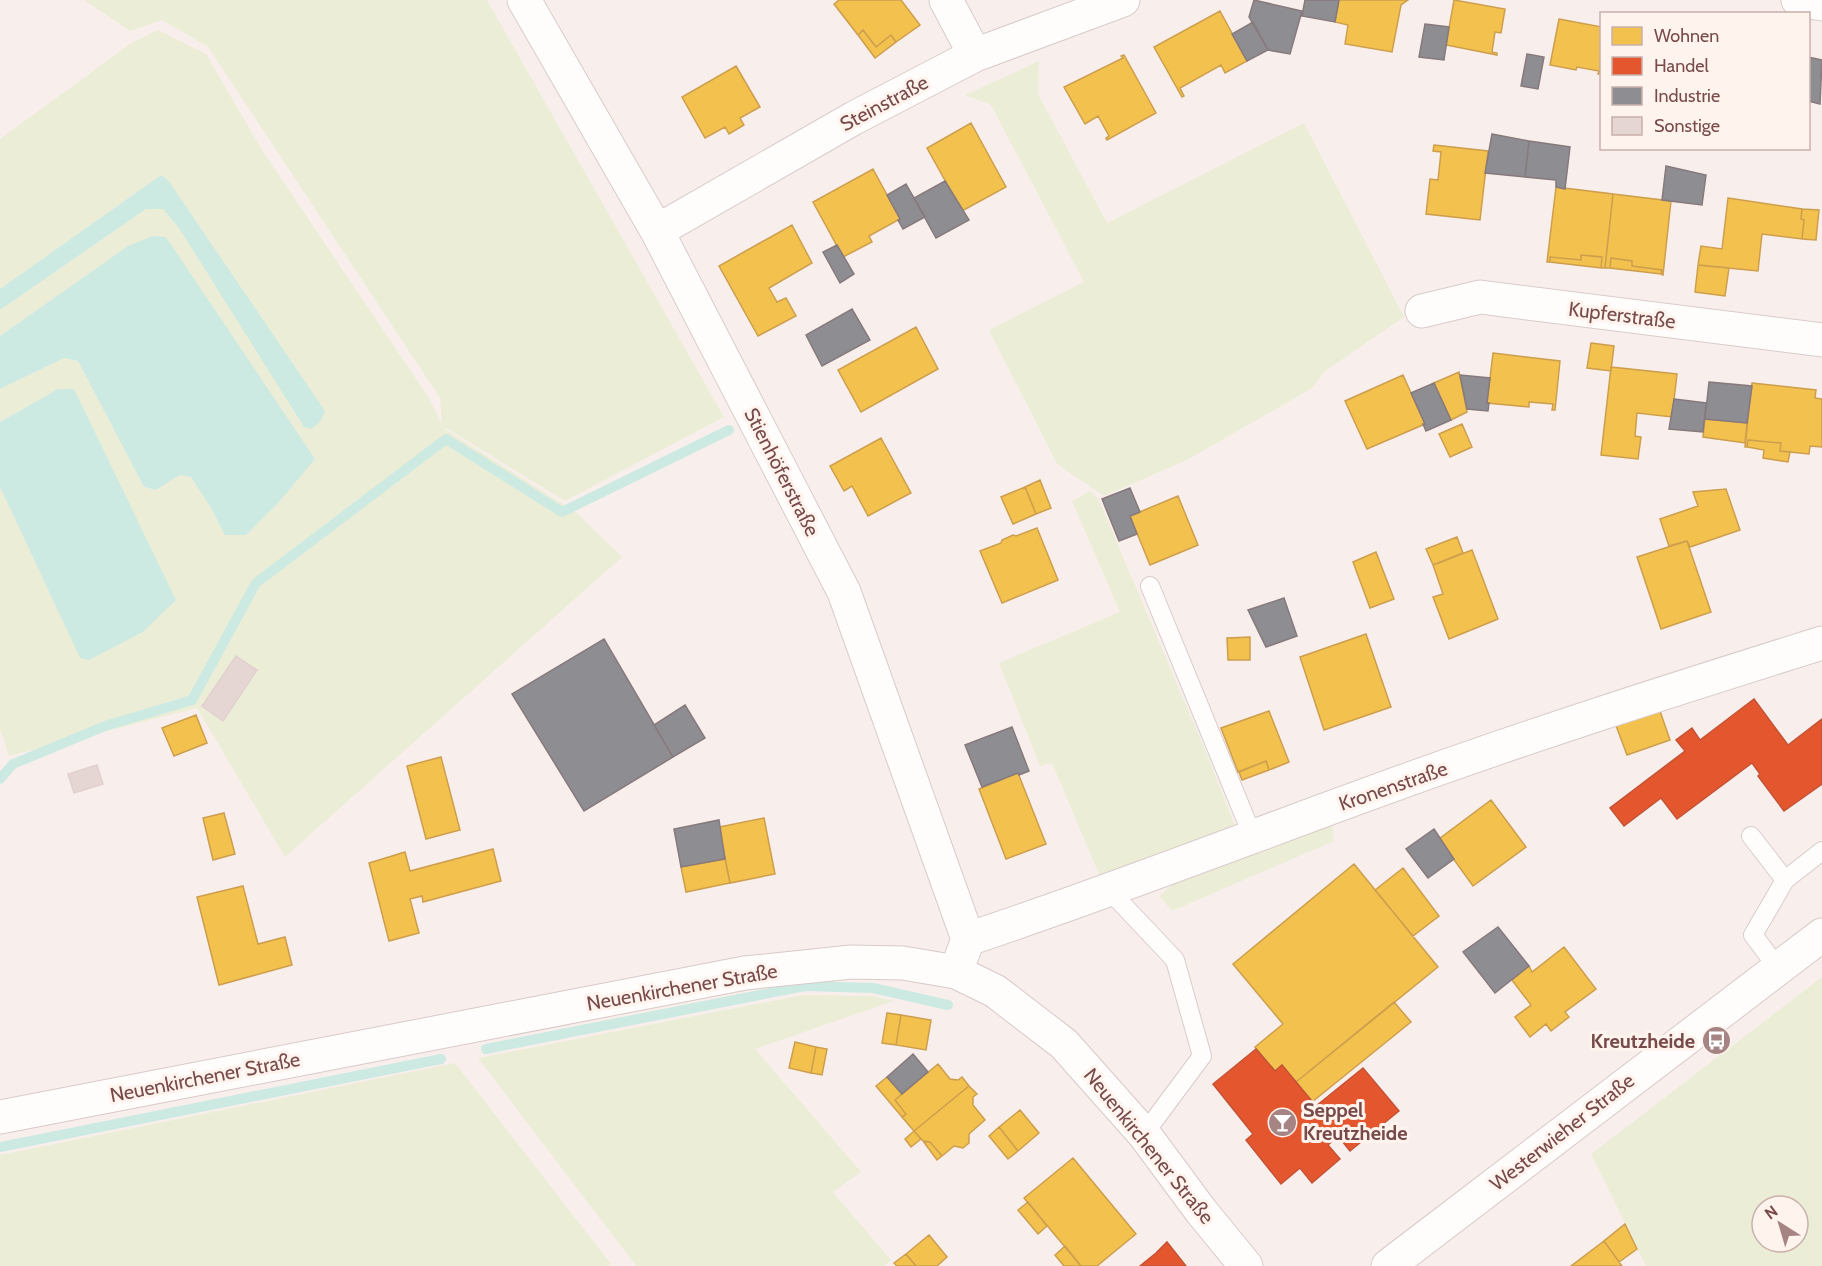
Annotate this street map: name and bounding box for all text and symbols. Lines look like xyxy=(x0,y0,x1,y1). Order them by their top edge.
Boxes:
legend xyxy=(1600,12,1810,150)
text: Wohnen xyxy=(1654,25,1719,47)
text: Handel xyxy=(1654,55,1709,77)
street label: Steinstraße xyxy=(836,70,932,136)
text: Industrie xyxy=(1654,85,1720,107)
text: Sonstige xyxy=(1654,115,1720,137)
street label: Kupferstraße xyxy=(1567,297,1677,333)
street label: Stienhöferstraße xyxy=(739,404,825,540)
street label: Kronenstraße xyxy=(1335,756,1451,816)
street label: Neuenkirchener Straße xyxy=(585,958,779,1016)
bus stop icon: Kreutzheide xyxy=(1700,1025,1732,1057)
place label: Kreutzheide xyxy=(1591,1029,1695,1053)
street label: Neuenkirchener Straße xyxy=(108,1047,302,1107)
street label: Neuenkirchener Straße xyxy=(1079,1063,1219,1229)
street label: Westerwieher Straße xyxy=(1485,1068,1639,1196)
place label: Seppel Kreutzheide xyxy=(1303,1098,1407,1145)
bar icon: Seppel Kreutzheide xyxy=(1266,1106,1298,1138)
north arrow xyxy=(1750,1194,1810,1254)
text: N xyxy=(1761,1201,1782,1223)

